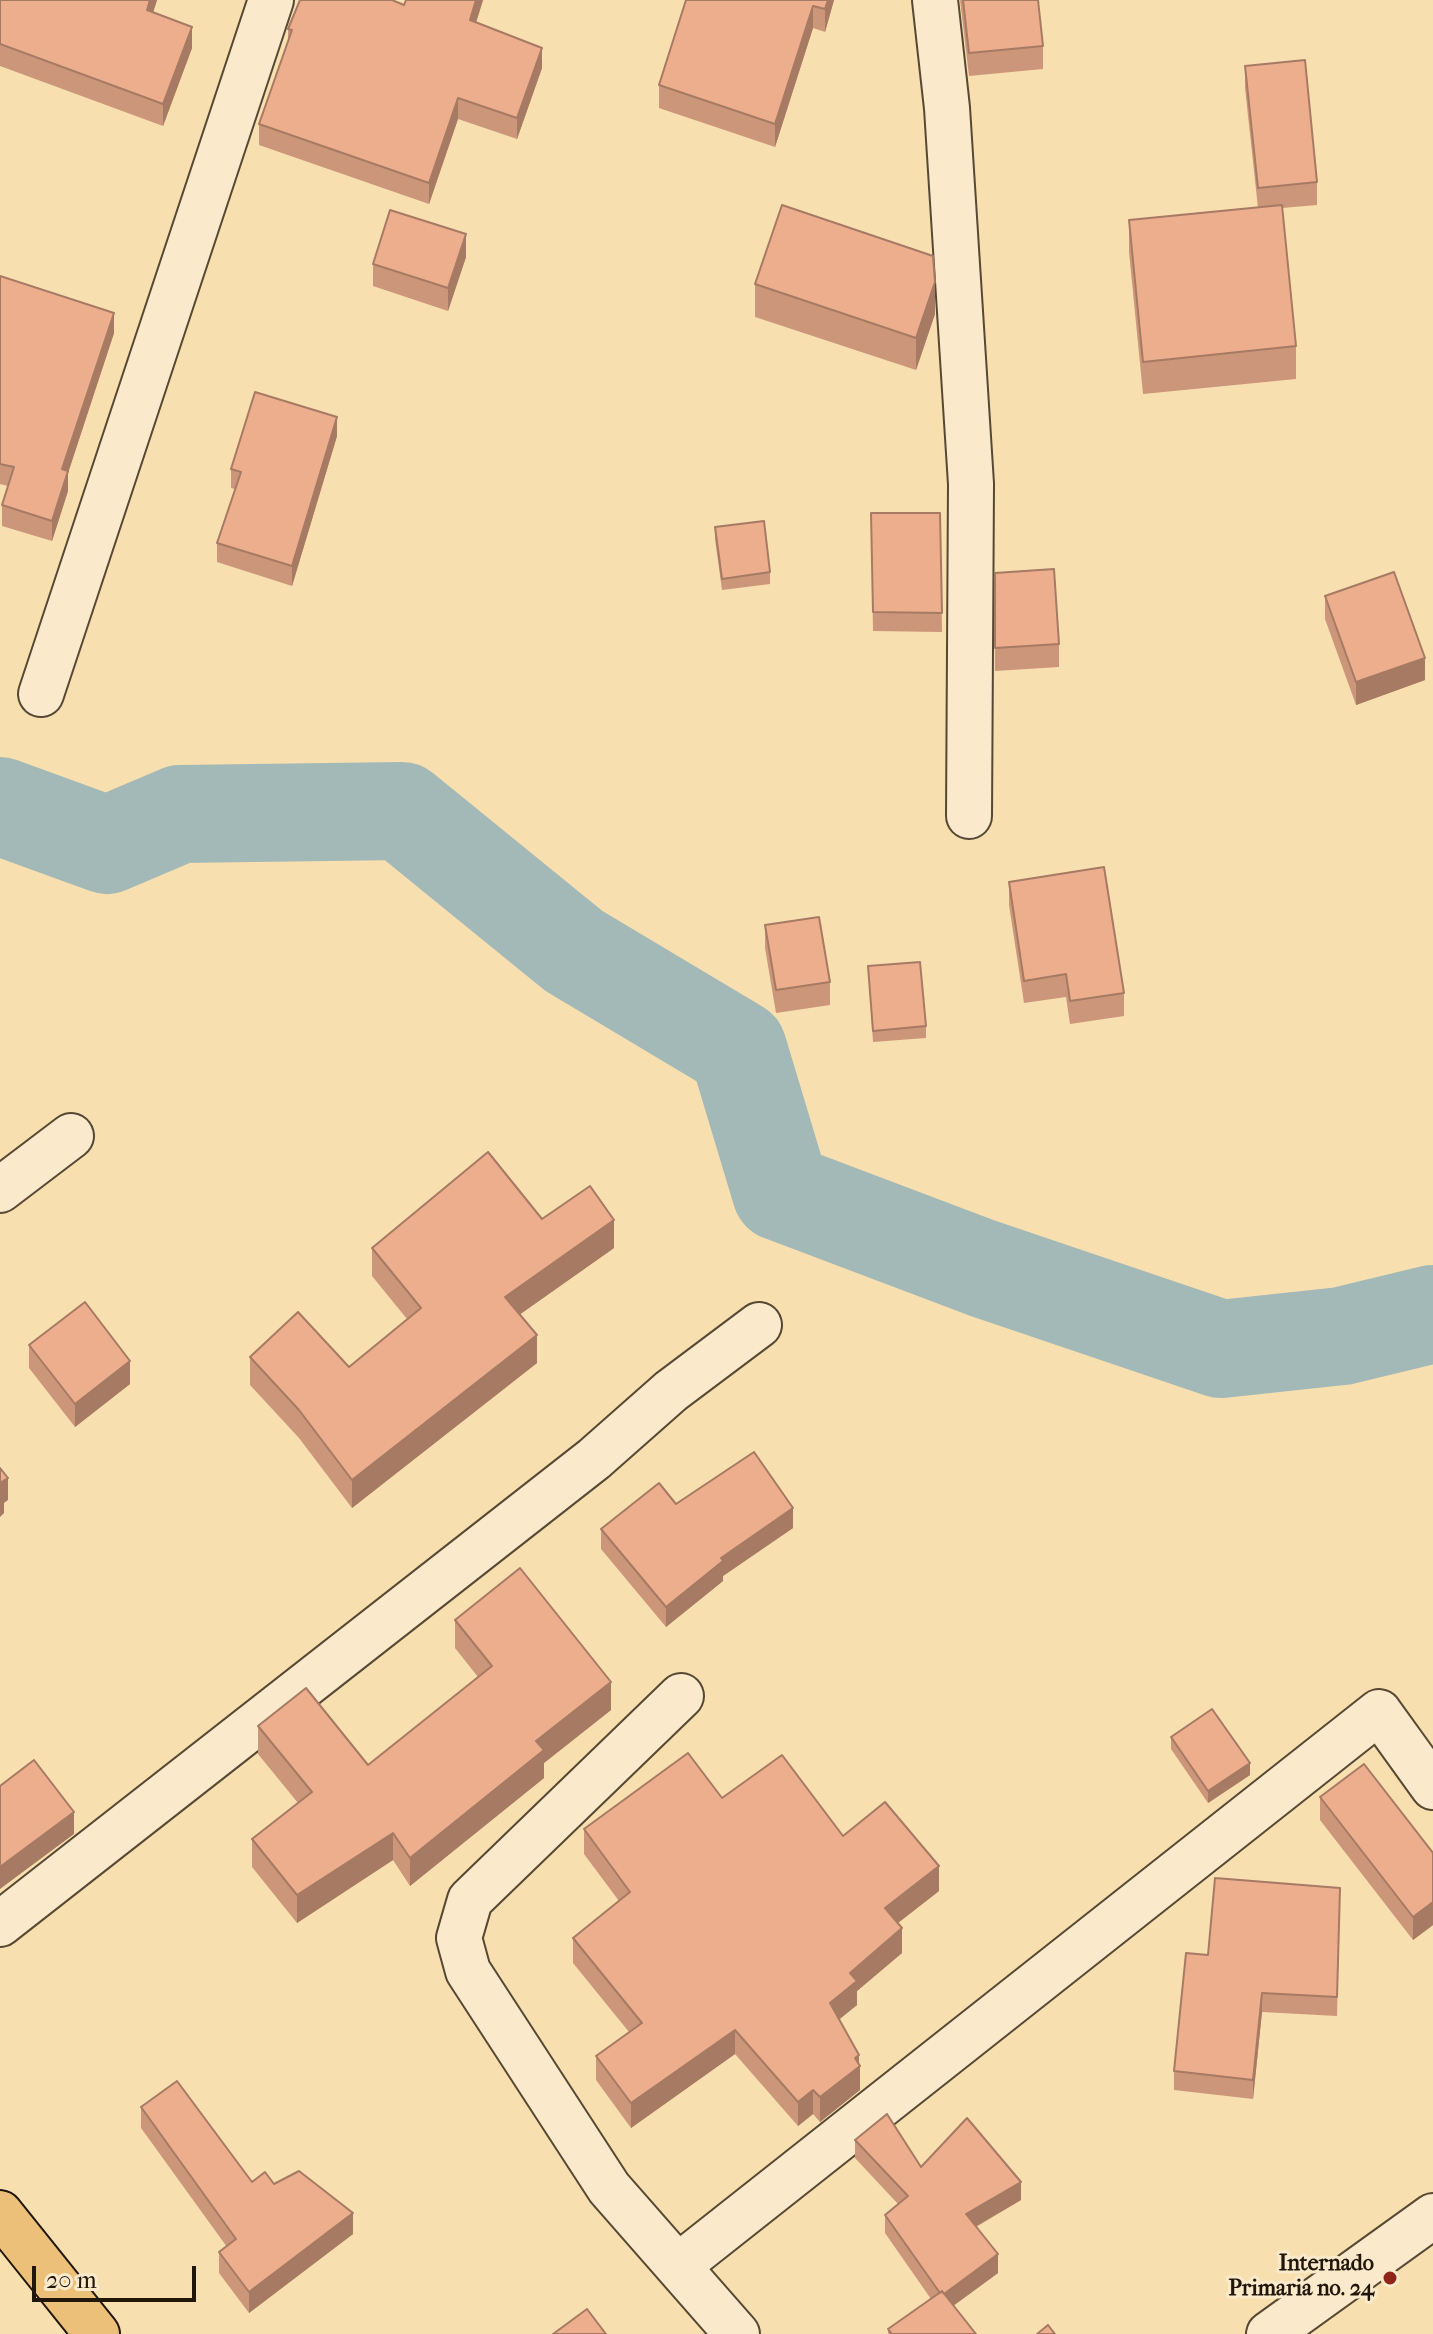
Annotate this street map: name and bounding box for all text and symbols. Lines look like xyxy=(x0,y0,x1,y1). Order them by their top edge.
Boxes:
scale bar xyxy=(36,2250,200,2300)
place label: Internado Primaria no. 24 xyxy=(1229,2252,1374,2304)
text: 20 m xyxy=(46,2266,97,2294)
marker: Internado Primaria no. 24 xyxy=(1381,2269,1399,2287)

